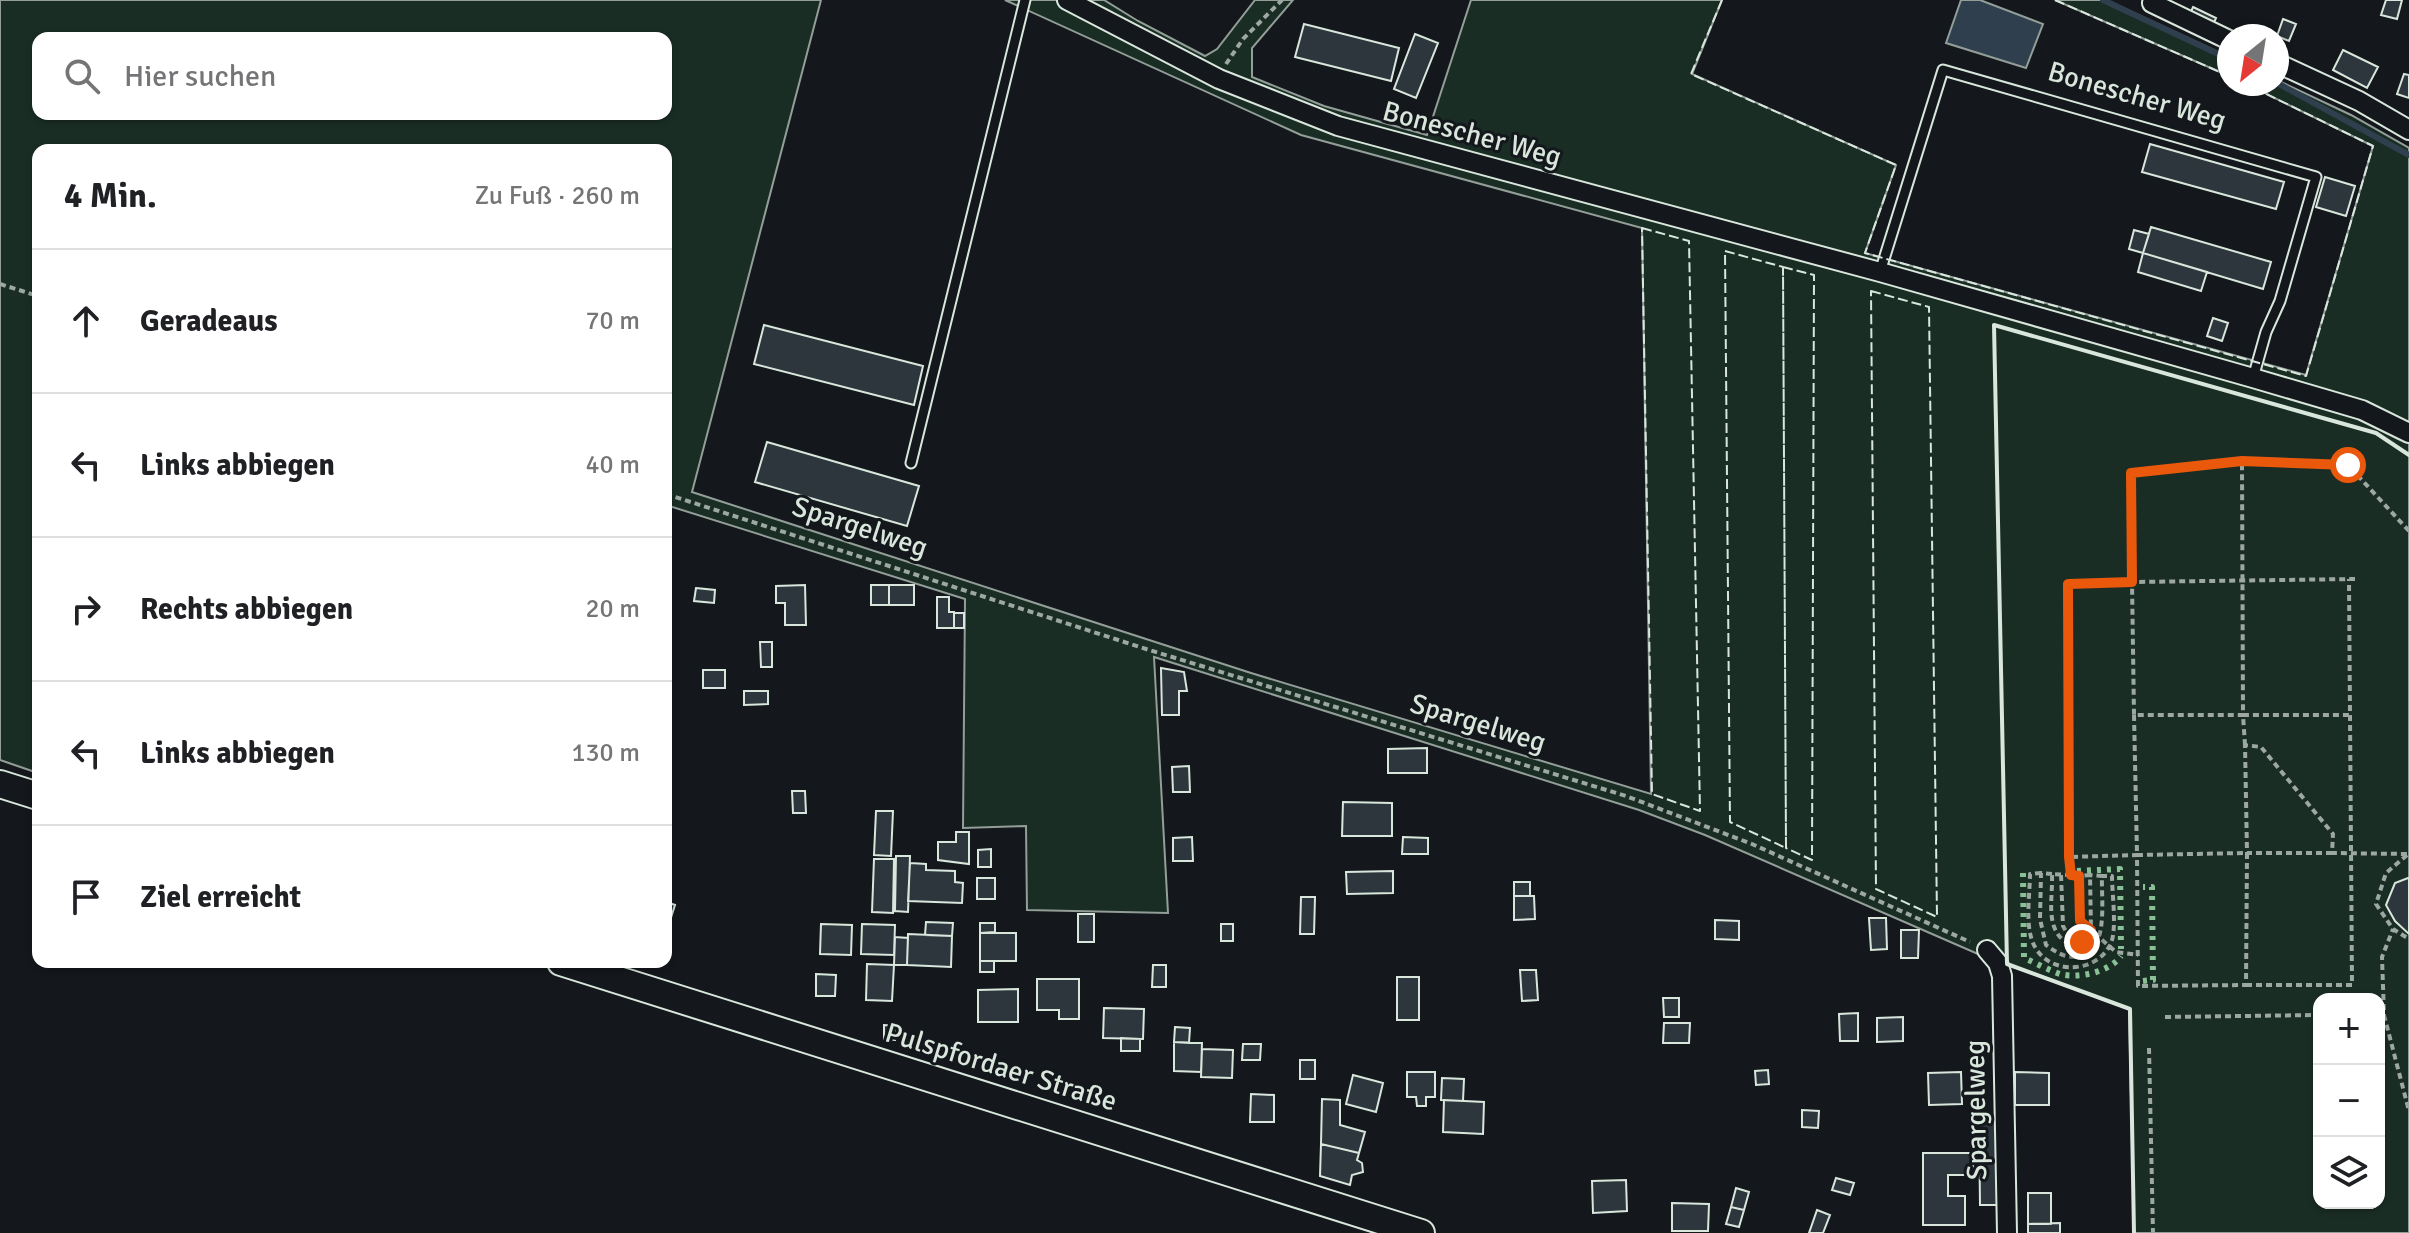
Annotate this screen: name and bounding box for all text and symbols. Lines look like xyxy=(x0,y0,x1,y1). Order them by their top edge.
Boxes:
north arrow xyxy=(2217,24,2289,96)
search box xyxy=(32,32,672,120)
icon: search xyxy=(60,54,104,98)
street label: Bonescher Weg xyxy=(2044,54,2230,138)
text: Hier suchen xyxy=(124,58,276,95)
street label: Bonescher Weg xyxy=(1379,94,1565,174)
text: 4 Min. xyxy=(64,175,157,217)
text: Zu Fuß · 260 m xyxy=(475,180,640,212)
icon: ahead xyxy=(64,299,108,343)
text: Geradeaus xyxy=(140,303,278,340)
text: 70 m xyxy=(585,305,640,337)
icon: left xyxy=(64,443,108,487)
text: Links abbiegen xyxy=(140,447,335,484)
route start xyxy=(2330,447,2366,483)
text: 40 m xyxy=(585,449,640,481)
street label: Spargelweg xyxy=(788,489,932,565)
icon: right xyxy=(64,587,108,631)
text: Rechts abbiegen xyxy=(140,591,353,628)
text: 20 m xyxy=(585,593,640,625)
street label: Spargelweg xyxy=(1406,686,1550,760)
icon: left xyxy=(64,731,108,775)
text: Links abbiegen xyxy=(140,735,335,772)
text: 130 m xyxy=(571,737,640,769)
icon: arrive xyxy=(64,875,108,919)
text: Ziel erreicht xyxy=(140,879,301,916)
route end xyxy=(2064,924,2100,960)
map controls xyxy=(2313,993,2385,1209)
button: + xyxy=(2313,993,2385,1065)
street label: Pulspfordaer Straße xyxy=(881,1016,1121,1118)
street label: Spargelweg xyxy=(1958,1040,1994,1180)
button: − xyxy=(2313,1065,2385,1137)
button: layers xyxy=(2313,1137,2385,1209)

